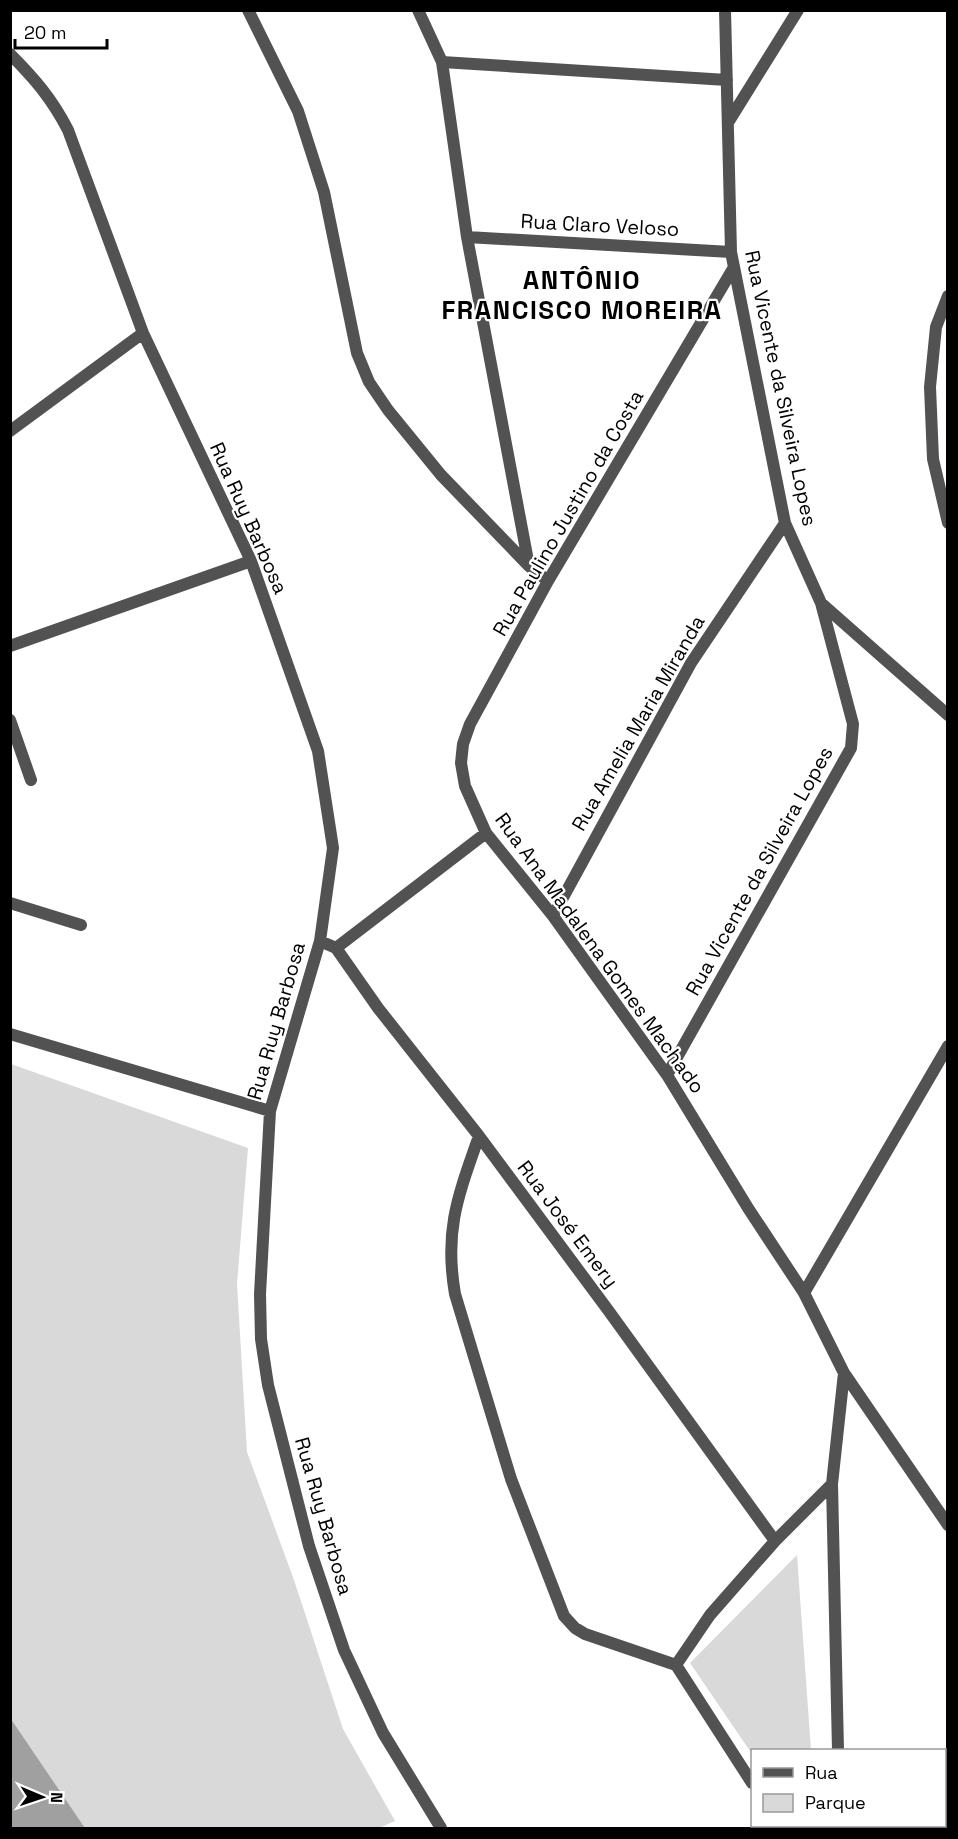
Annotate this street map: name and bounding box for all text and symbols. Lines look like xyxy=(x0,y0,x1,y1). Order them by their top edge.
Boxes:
scale bar xyxy=(15,12,106,50)
text: 20 m xyxy=(24,21,67,44)
street label: Rua Claro Veloso xyxy=(520,208,680,242)
street label: Rua Vicente da Silveira Lopes xyxy=(739,248,823,528)
district label: ANTÔNIO FRANCISCO MOREIRA xyxy=(441,263,723,327)
street label: Rua Paulino Justino da Costa xyxy=(487,385,649,641)
street label: Rua Ruy Barbosa xyxy=(204,438,294,598)
street label: Rua Amelia Maria Miranda xyxy=(566,611,710,835)
street label: Rua Vicente da Silveira Lopes xyxy=(679,742,839,1000)
street label: Rua Ana Madalena Gomes Machado xyxy=(489,808,711,1098)
street label: Rua Ruy Barbosa xyxy=(241,939,311,1103)
street label: Rua José Emery xyxy=(512,1155,624,1293)
street label: Rua Ruy Barbosa xyxy=(289,1434,359,1598)
legend xyxy=(751,1749,946,1827)
text: Rua xyxy=(805,1761,838,1784)
north arrow xyxy=(12,1767,72,1827)
text: Parque xyxy=(805,1791,866,1814)
text: N xyxy=(46,1792,67,1803)

